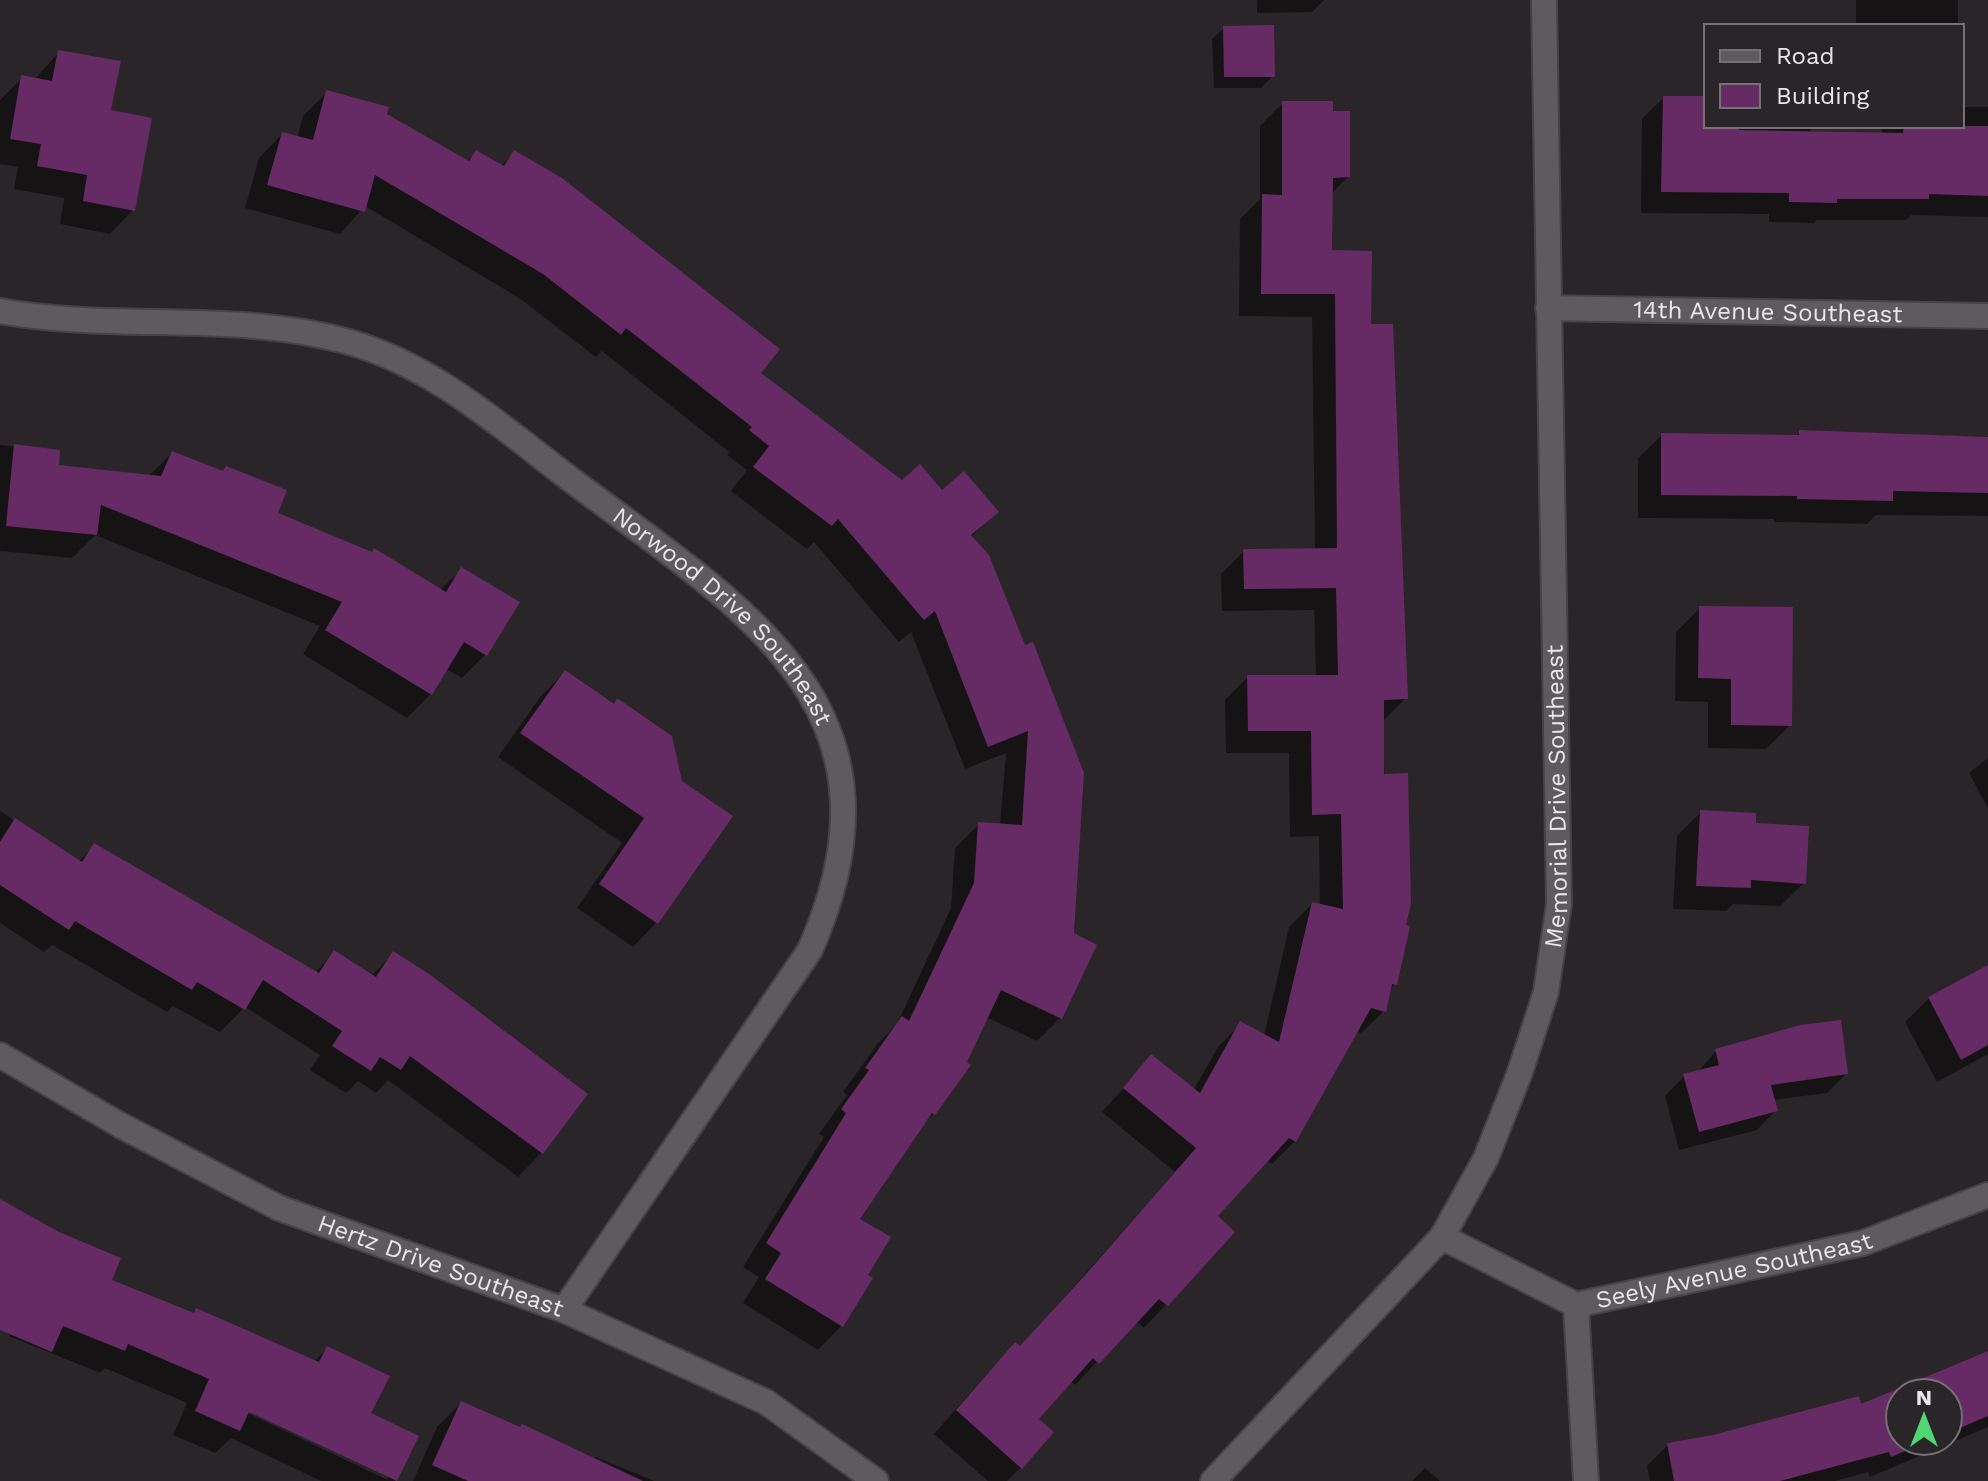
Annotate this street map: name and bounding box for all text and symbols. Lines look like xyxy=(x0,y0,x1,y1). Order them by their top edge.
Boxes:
legend xyxy=(1704,24,1964,128)
text: Road xyxy=(1776,42,1835,70)
text: Building xyxy=(1776,82,1869,110)
street label: 14th Avenue Southeast xyxy=(1633,296,1903,328)
street label: Norwood Drive Southeast xyxy=(607,501,838,729)
street label: Memorial Drive Southeast xyxy=(1539,645,1573,950)
street label: Hertz Drive Southeast xyxy=(314,1209,567,1323)
street label: Seely Avenue Southeast xyxy=(1593,1227,1876,1314)
north arrow xyxy=(1884,1377,1964,1457)
text: N xyxy=(1916,1385,1932,1410)

